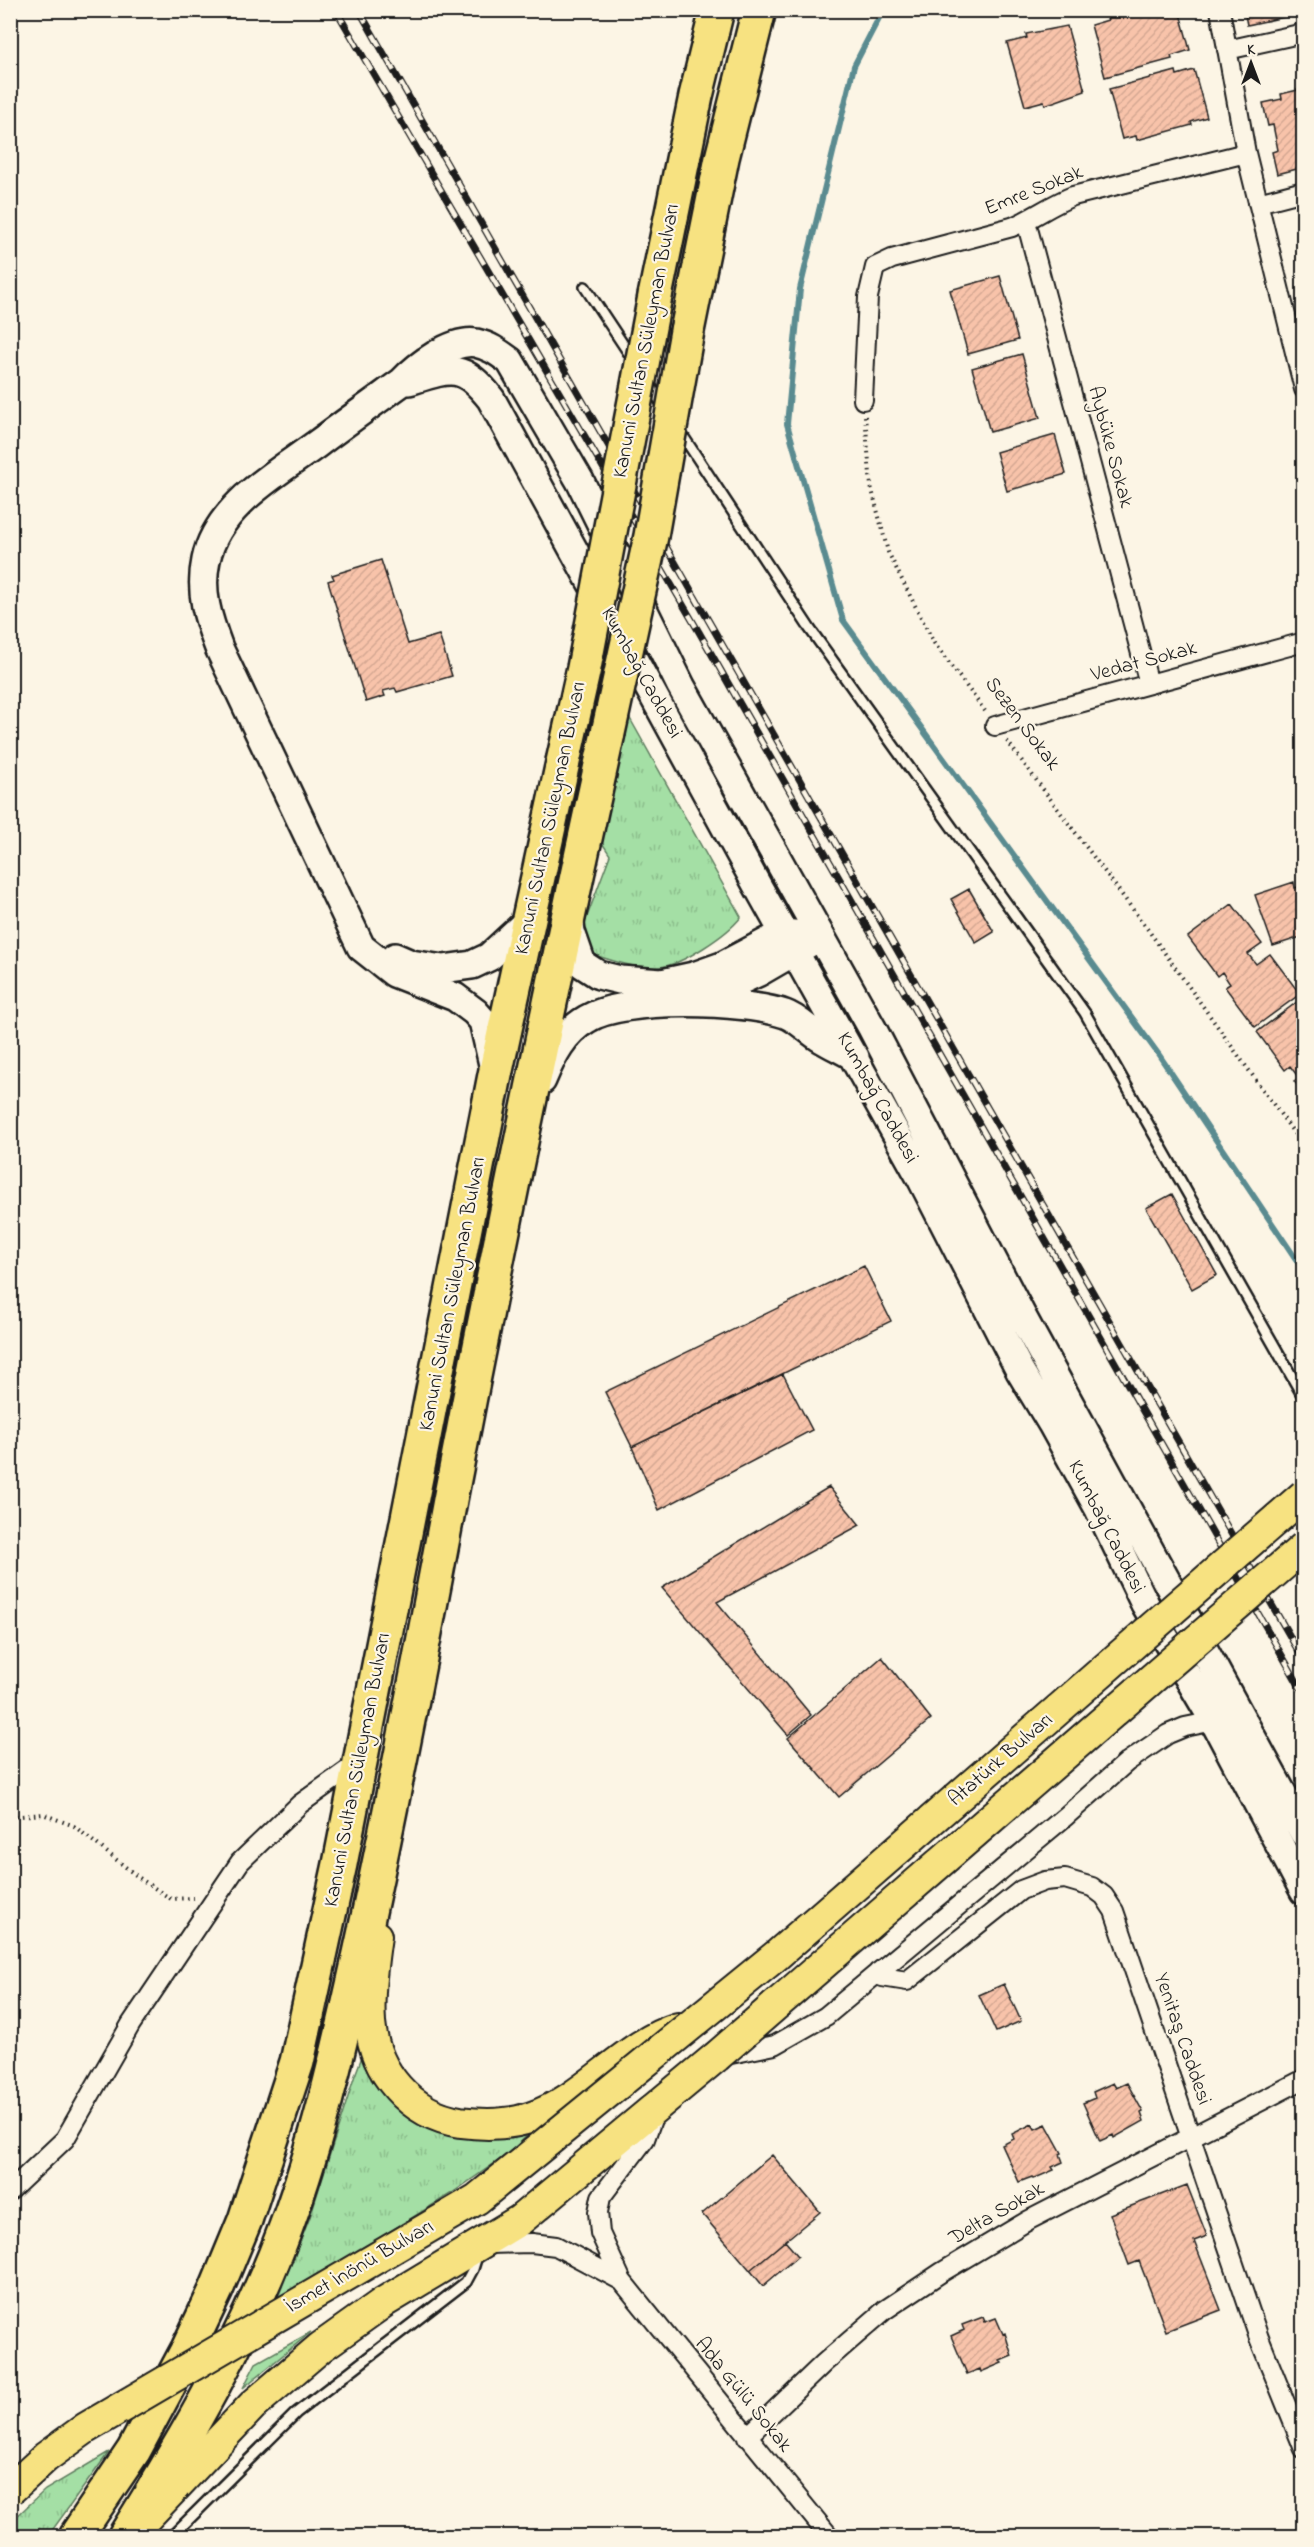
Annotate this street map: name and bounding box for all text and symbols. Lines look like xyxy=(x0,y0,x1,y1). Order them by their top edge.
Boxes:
north arrow xyxy=(1221,33,1281,93)
text: K xyxy=(1247,38,1256,62)
street label: Emre Sokak xyxy=(980,157,1088,224)
street label: Kanuni Sultan Süleyman Bulvarı xyxy=(606,201,690,481)
street label: Aybüke Sokak xyxy=(1077,383,1141,513)
street label: Kumbağ Caddesi xyxy=(591,602,689,745)
street label: Vedat Sokak xyxy=(1087,633,1201,691)
street label: Sezen Sokak xyxy=(977,671,1068,778)
street label: Kanuni Sultan Süleyman Bulvarı xyxy=(507,679,597,958)
street label: Kumbağ Caddesi xyxy=(827,1027,925,1170)
street label: Kanuni Sultan Süleyman Bulvarı xyxy=(412,1154,496,1434)
street label: Kumbağ Caddesi xyxy=(1058,1455,1152,1600)
street label: Kanuni Sultan Süleyman Bulvarı xyxy=(317,1630,401,1910)
street label: Atatürk Bulvarı xyxy=(942,1706,1060,1814)
street label: Yenitaş Caddesi xyxy=(1145,1969,1219,2109)
street label: Delta Sokak xyxy=(943,2174,1051,2254)
street label: İsmet İnönü Bulvarı xyxy=(280,2212,440,2322)
street label: Ada Gülü Sokak xyxy=(687,2331,799,2460)

